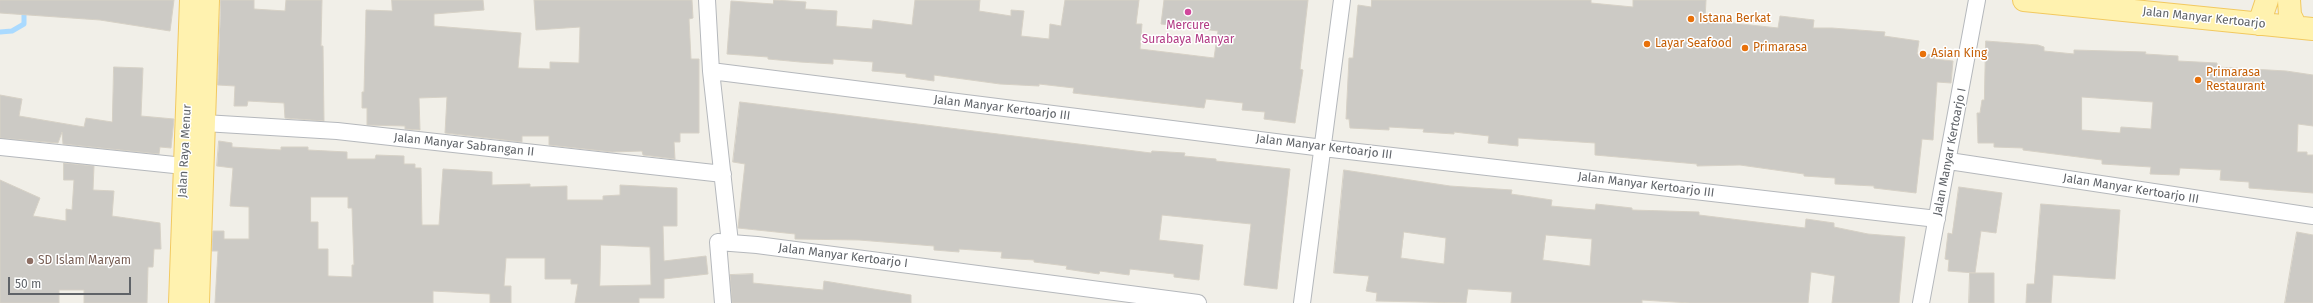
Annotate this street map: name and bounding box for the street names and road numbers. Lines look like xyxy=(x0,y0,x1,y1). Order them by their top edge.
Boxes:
street label: Jalan Manyar Kertoarjo xyxy=(2142,4,2266,32)
street label: Jalan Manyar Kertoarjo I xyxy=(1930,87,1970,217)
street label: Jalan Manyar Kertoarjo III xyxy=(933,92,1071,124)
street label: Jalan Raya Menur xyxy=(175,104,195,198)
street label: Jalan Manyar Sabrangan II xyxy=(393,130,535,160)
street label: Jalan Manyar Kertoarjo III xyxy=(1255,131,1393,163)
street label: Jalan Manyar Kertoarjo III xyxy=(1577,169,1715,201)
street label: Jalan Manyar Kertoarjo III xyxy=(2062,171,2200,207)
street label: Jalan Manyar Kertoarjo I xyxy=(777,241,909,271)

